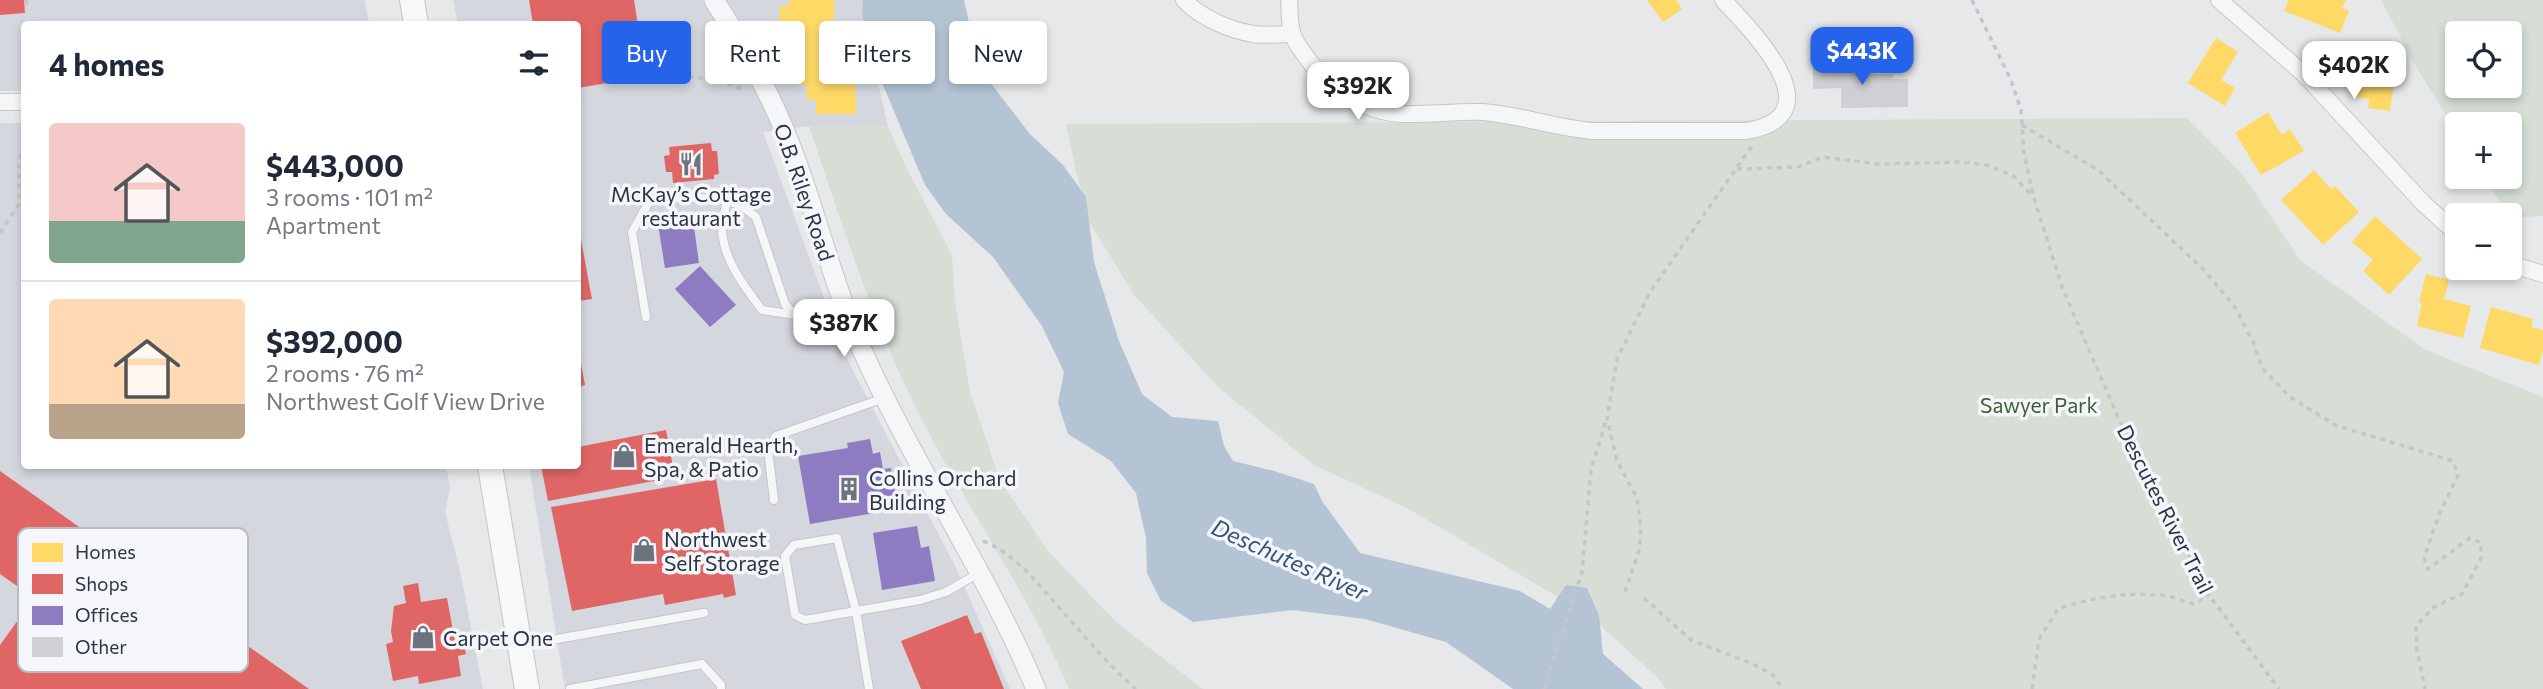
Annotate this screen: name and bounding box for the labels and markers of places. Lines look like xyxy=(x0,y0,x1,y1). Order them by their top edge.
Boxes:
pin: $443K xyxy=(1813,28,1911,87)
pin: $402K xyxy=(2305,42,2403,101)
pin: $392K xyxy=(1309,62,1407,122)
restaurant icon: McKay’s Cottage restaurant xyxy=(677,150,705,178)
place label: McKay’s Cottage restaurant xyxy=(611,181,771,230)
pin: $387K xyxy=(795,300,893,359)
place label: Emerald Hearth, Spa, & Patio xyxy=(644,432,798,481)
shop icon: Emerald Hearth, Spa, & Patio xyxy=(610,442,638,470)
place label: Collins Orchard Building xyxy=(869,465,1016,514)
building icon: Collins Orchard Building xyxy=(835,475,863,503)
place label: Northwest Self Storage xyxy=(664,526,780,575)
shop icon: Northwest Self Storage xyxy=(630,536,658,564)
shop icon: Carpet One xyxy=(409,623,437,651)
place label: Carpet One xyxy=(443,625,553,650)

